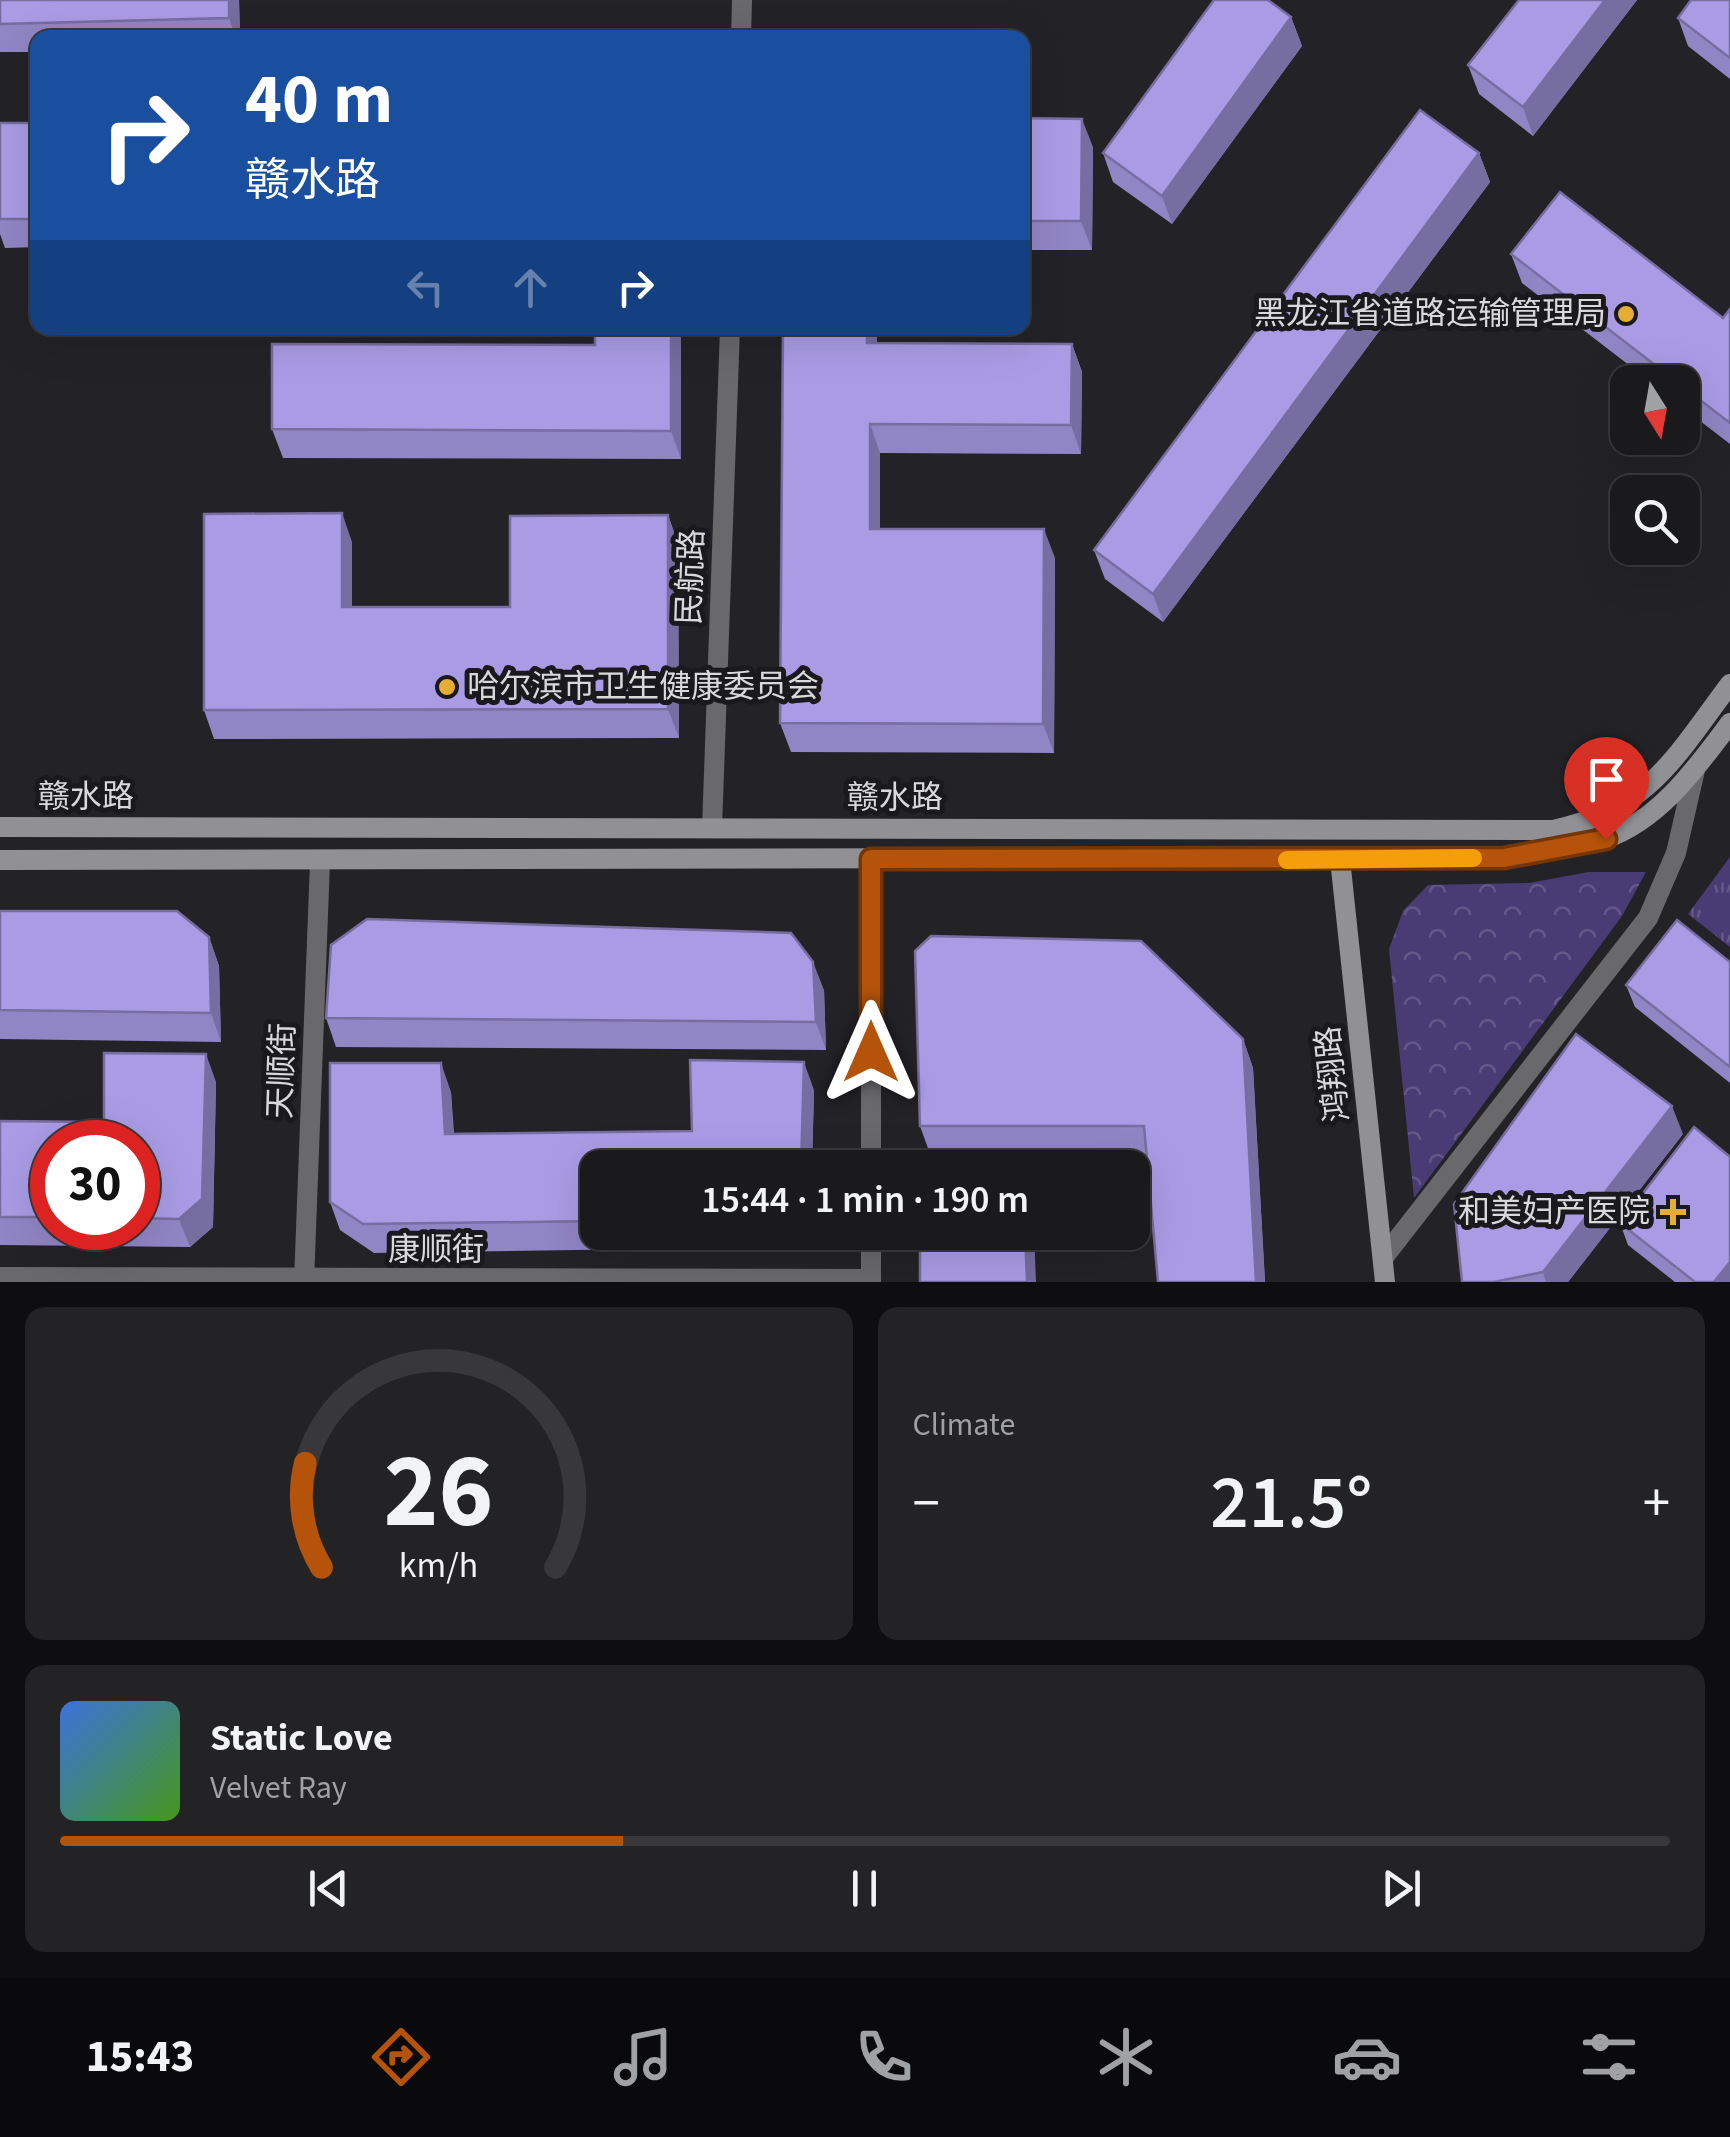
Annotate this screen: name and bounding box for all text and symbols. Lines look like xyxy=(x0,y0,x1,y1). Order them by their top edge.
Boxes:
text: 40 m xyxy=(245,50,393,150)
icon: right xyxy=(80,70,210,200)
text: 赣水路 xyxy=(245,149,380,213)
icon: left xyxy=(398,260,453,315)
icon: ahead xyxy=(503,260,558,315)
icon: right xyxy=(608,260,663,315)
place label: 黑龙江省道路运输管理局 xyxy=(1254,291,1606,337)
marker: 黑龙江省道路运输管理局 xyxy=(1615,303,1637,325)
north arrow xyxy=(1610,365,1700,455)
map controls xyxy=(1610,365,1700,565)
button: search xyxy=(1610,475,1700,565)
street label: 民航路 xyxy=(666,528,716,626)
place label: 哈尔滨市卫生健康委员会 xyxy=(467,664,819,710)
marker: 哈尔滨市卫生健康委员会 xyxy=(436,676,458,698)
pin xyxy=(1564,737,1649,840)
icon: arrive xyxy=(1579,752,1634,807)
street label: 赣水路 xyxy=(38,774,134,820)
street label: 赣水路 xyxy=(847,775,943,821)
position arrow xyxy=(819,1000,923,1104)
street label: 天顺街 xyxy=(257,1022,307,1120)
street label: 鸿翔路 xyxy=(1305,1024,1361,1124)
speed limit sign: 30 xyxy=(30,1120,160,1250)
text: 15:44 · 1 min · 190 m xyxy=(701,1173,1029,1227)
place label: 和美妇产医院 xyxy=(1458,1189,1650,1235)
marker: 和美妇产医院 xyxy=(1660,1199,1686,1225)
street label: 康顺街 xyxy=(388,1227,484,1273)
text: Climate xyxy=(913,1402,1015,1448)
text: 26 xyxy=(384,1419,494,1567)
text: 21.5° xyxy=(1210,1450,1372,1557)
text: − xyxy=(913,1465,940,1543)
text: + xyxy=(1643,1465,1670,1543)
text: km/h xyxy=(399,1540,478,1591)
text: Static Love xyxy=(210,1711,393,1765)
text: Velvet Ray xyxy=(210,1765,347,1811)
icon: previous xyxy=(301,1861,356,1916)
icon: pause xyxy=(837,1861,892,1916)
icon: next xyxy=(1374,1861,1429,1916)
icon: directions xyxy=(366,2022,436,2092)
icon: music xyxy=(608,2022,678,2092)
icon: phone xyxy=(849,2022,919,2092)
icon: climate xyxy=(1091,2022,1161,2092)
icon: car xyxy=(1332,2022,1402,2092)
icon: filters xyxy=(1574,2022,1644,2092)
text: 15:43 xyxy=(86,2025,194,2089)

